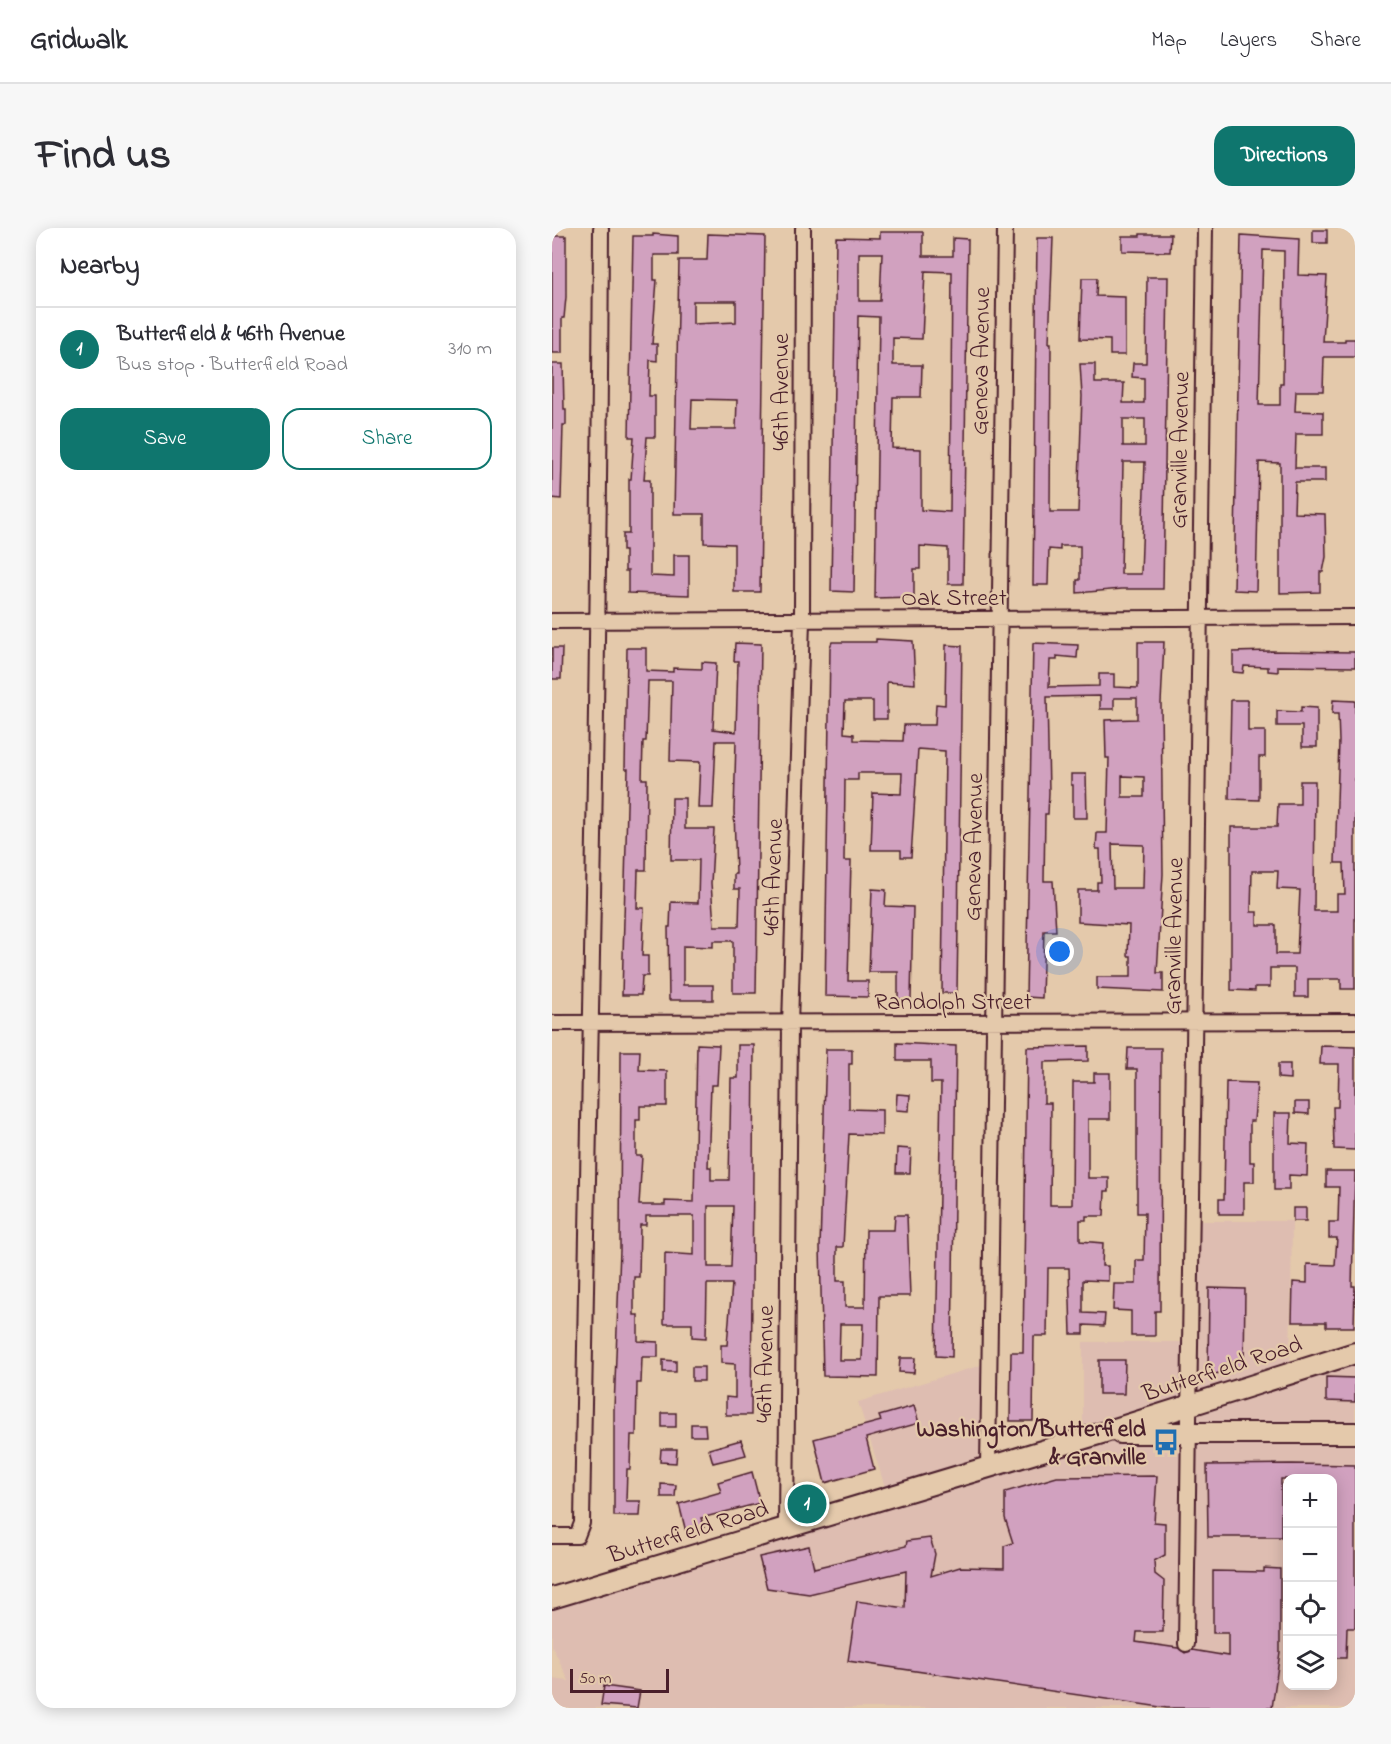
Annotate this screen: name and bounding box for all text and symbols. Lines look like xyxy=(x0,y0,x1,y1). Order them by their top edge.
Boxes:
text: Gridwalk xyxy=(30,21,127,62)
text: Map xyxy=(1151,26,1187,56)
text: Layers xyxy=(1220,26,1277,56)
text: Share xyxy=(1310,26,1361,56)
text: Find us xyxy=(36,126,171,187)
button: Directions xyxy=(1214,126,1355,186)
text: Nearby xyxy=(60,248,139,286)
street label: Geneva Avenue xyxy=(964,286,1001,436)
text: Butterfield & 46th Avenue xyxy=(117,319,345,351)
street label: 46th Avenue xyxy=(765,333,800,451)
text: 1 xyxy=(76,335,83,364)
text: 310 m xyxy=(448,335,492,364)
text: Bus stop · Butterfield Road xyxy=(117,351,348,380)
street label: Granville Avenue xyxy=(1163,371,1200,529)
button: Save xyxy=(60,408,270,470)
button: Share xyxy=(282,408,492,470)
street label: Oak Street xyxy=(901,582,1007,617)
street label: Geneva Avenue xyxy=(957,772,994,922)
street label: 46th Avenue xyxy=(755,817,794,936)
street label: Granville Avenue xyxy=(1157,857,1194,1015)
your location xyxy=(1045,937,1074,966)
street label: Randolph Street xyxy=(874,986,1032,1021)
street label: 46th Avenue xyxy=(748,1305,785,1423)
street label: Butterfield Road xyxy=(1137,1328,1308,1413)
place label: Washington/Butterfield & Granville xyxy=(916,1413,1147,1476)
bus stop icon: Washington/Butterfield & Granville xyxy=(1151,1427,1181,1457)
map controls xyxy=(1283,1474,1337,1690)
button: + xyxy=(1283,1474,1337,1528)
pin: 1 xyxy=(788,1482,826,1526)
street label: Butterfield Road xyxy=(603,1492,774,1575)
button: − xyxy=(1283,1528,1337,1582)
button: locate xyxy=(1283,1582,1337,1636)
button: layers xyxy=(1283,1636,1337,1690)
scale bar xyxy=(570,1666,669,1694)
text: 50 m xyxy=(579,1667,611,1691)

